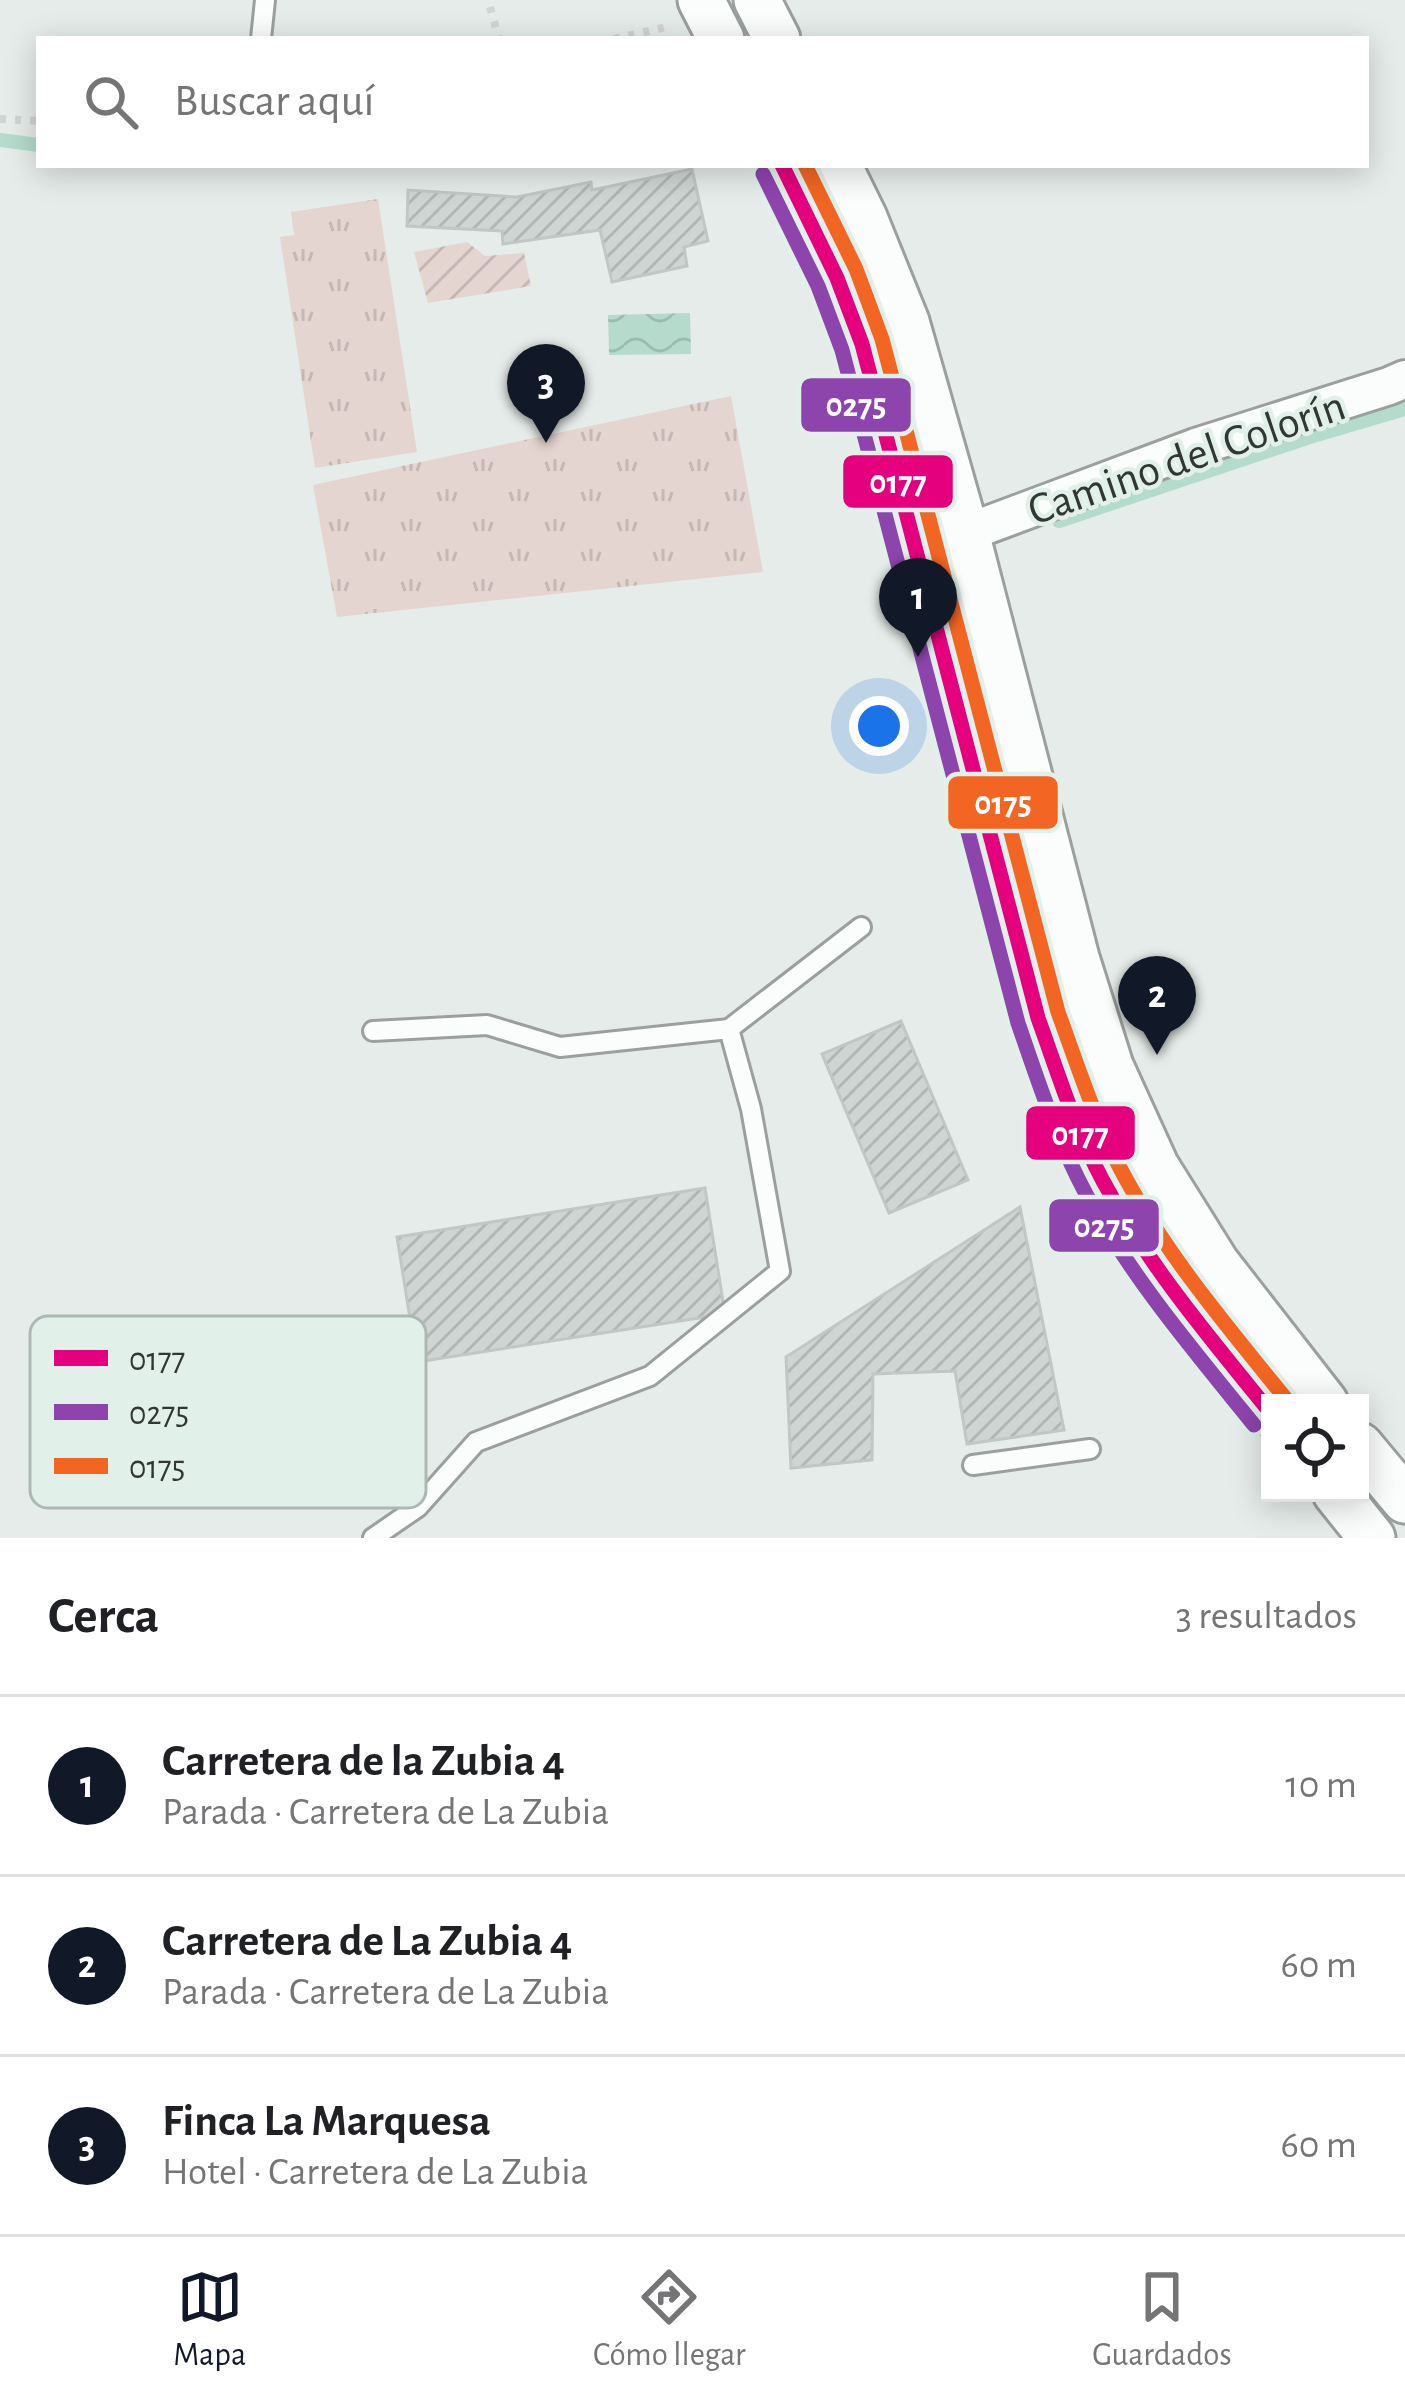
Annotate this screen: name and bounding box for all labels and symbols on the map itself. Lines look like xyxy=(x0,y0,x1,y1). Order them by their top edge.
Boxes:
pin: 3 xyxy=(507,344,585,443)
line badge: 0275 xyxy=(799,376,913,434)
street label: Camino del Colorín xyxy=(1023,383,1351,534)
text: 0275 xyxy=(825,390,887,423)
line badge: 0177 xyxy=(841,453,955,510)
text: 0177 xyxy=(869,467,927,500)
pin: 1 xyxy=(879,558,957,657)
your location xyxy=(849,696,909,756)
line badge: 0175 xyxy=(946,774,1060,831)
text: 0175 xyxy=(974,788,1032,821)
pin: 2 xyxy=(1118,956,1196,1055)
line badge: 0177 xyxy=(1024,1104,1137,1162)
text: 0177 xyxy=(1051,1119,1109,1152)
line badge: 0275 xyxy=(1047,1197,1161,1254)
text: 0275 xyxy=(1073,1211,1135,1244)
legend xyxy=(30,1316,426,1508)
text: 0177 xyxy=(129,1344,185,1377)
text: 0275 xyxy=(129,1398,189,1431)
text: 0175 xyxy=(129,1452,185,1485)

